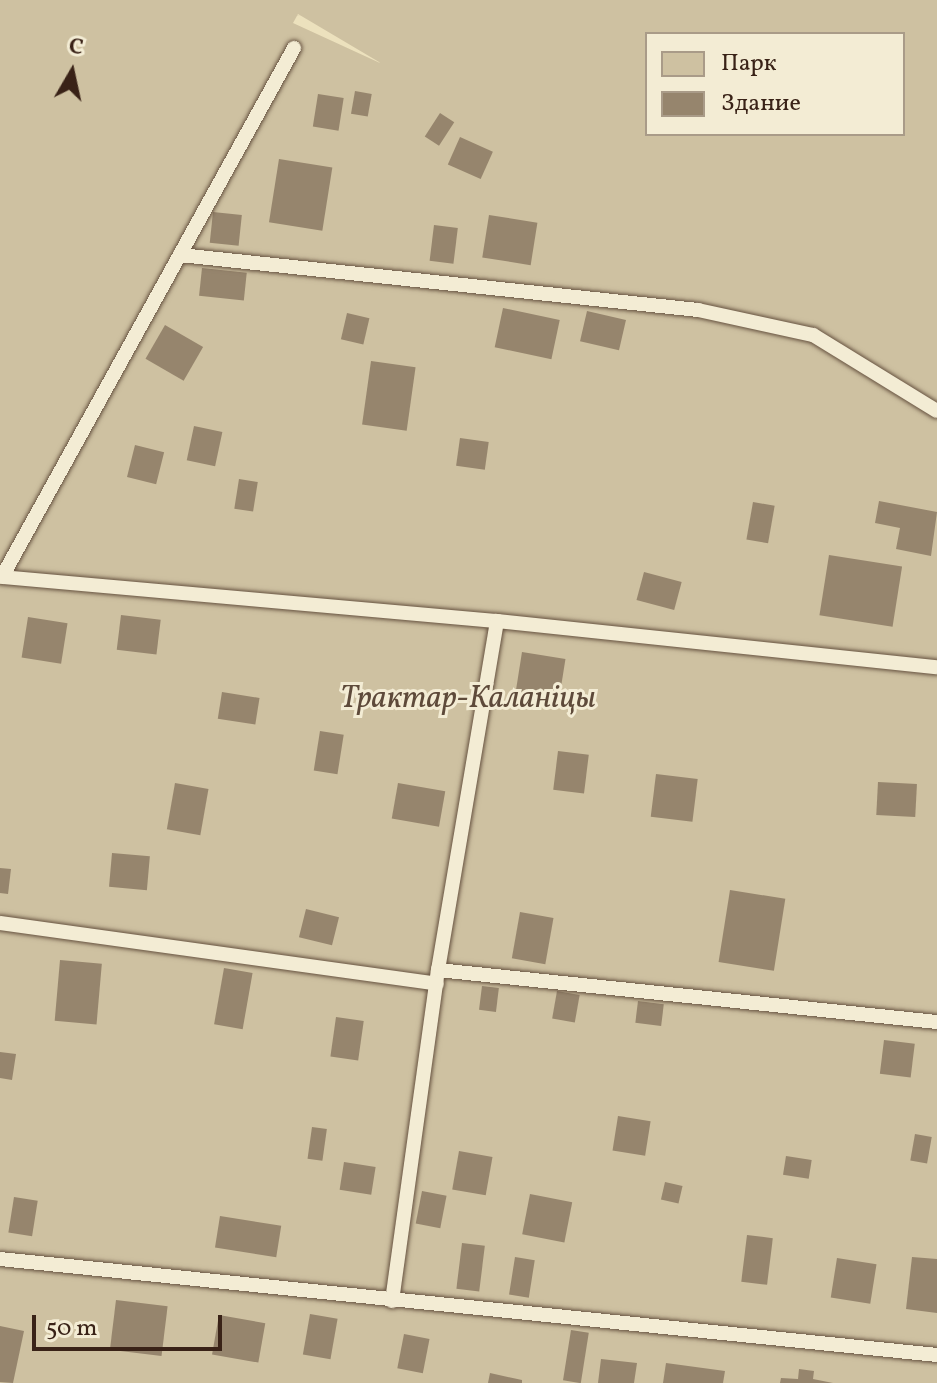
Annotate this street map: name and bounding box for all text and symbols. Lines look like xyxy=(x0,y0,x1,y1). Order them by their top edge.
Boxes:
text: С xyxy=(66,31,85,64)
north arrow xyxy=(32,32,112,112)
legend xyxy=(645,32,905,136)
text: Парк xyxy=(721,47,777,81)
text: Здание xyxy=(721,87,801,121)
park label: Трактар-Каланіцы xyxy=(340,680,596,718)
scale bar xyxy=(36,1299,226,1349)
text: 50 m xyxy=(46,1312,98,1346)

